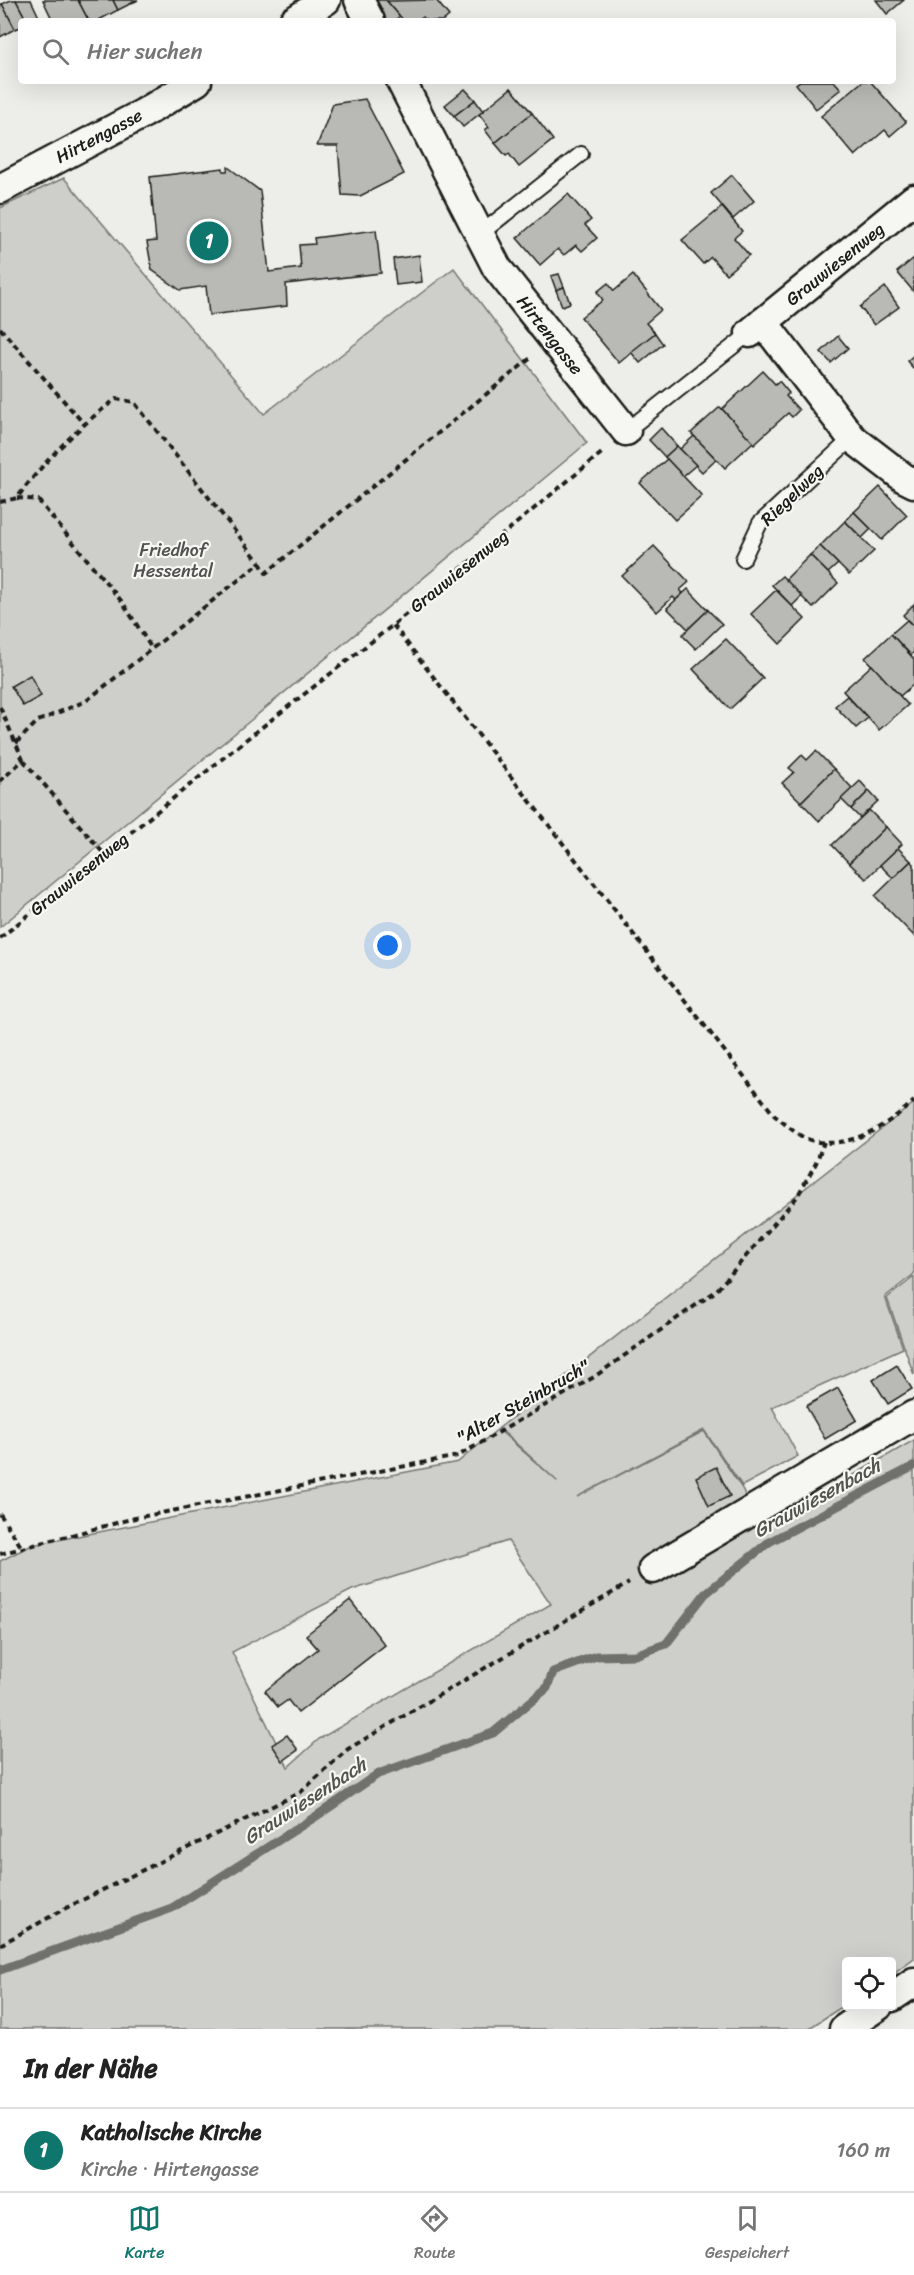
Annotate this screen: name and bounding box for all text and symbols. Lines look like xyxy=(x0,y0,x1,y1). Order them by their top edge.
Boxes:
search box xyxy=(18,18,896,84)
text: Hier suchen xyxy=(87,32,202,71)
icon: search xyxy=(39,35,72,68)
street label: Hirtengasse xyxy=(50,100,148,172)
street label: Grauwiesenweg xyxy=(778,214,892,314)
pin: 1 xyxy=(190,218,228,264)
street label: Hirtengasse xyxy=(508,288,592,382)
street label: Riegelweg xyxy=(753,456,831,534)
street label: Grauwiesenweg xyxy=(402,521,516,621)
park label: Friedhof Hessental xyxy=(133,534,214,587)
street label: Grauwiesenweg xyxy=(22,824,136,924)
your location xyxy=(373,931,402,960)
street label: "Alter Steinbruch" xyxy=(450,1350,597,1453)
water label: Grauwiesenbach xyxy=(747,1448,889,1548)
water label: Grauwiesenbach xyxy=(236,1747,375,1854)
map controls xyxy=(842,1957,896,2011)
button: locate xyxy=(842,1957,896,2011)
text: In der Nähe xyxy=(24,2045,158,2091)
text: Katholische Kirche xyxy=(81,2113,261,2152)
text: 1 xyxy=(39,2133,48,2168)
text: 160 m xyxy=(837,2133,890,2168)
text: Kirche · Hirtengasse xyxy=(81,2152,259,2187)
tab: Karte xyxy=(125,2202,164,2267)
tab: Route xyxy=(414,2202,455,2267)
tab: Gespeichert xyxy=(705,2202,789,2267)

